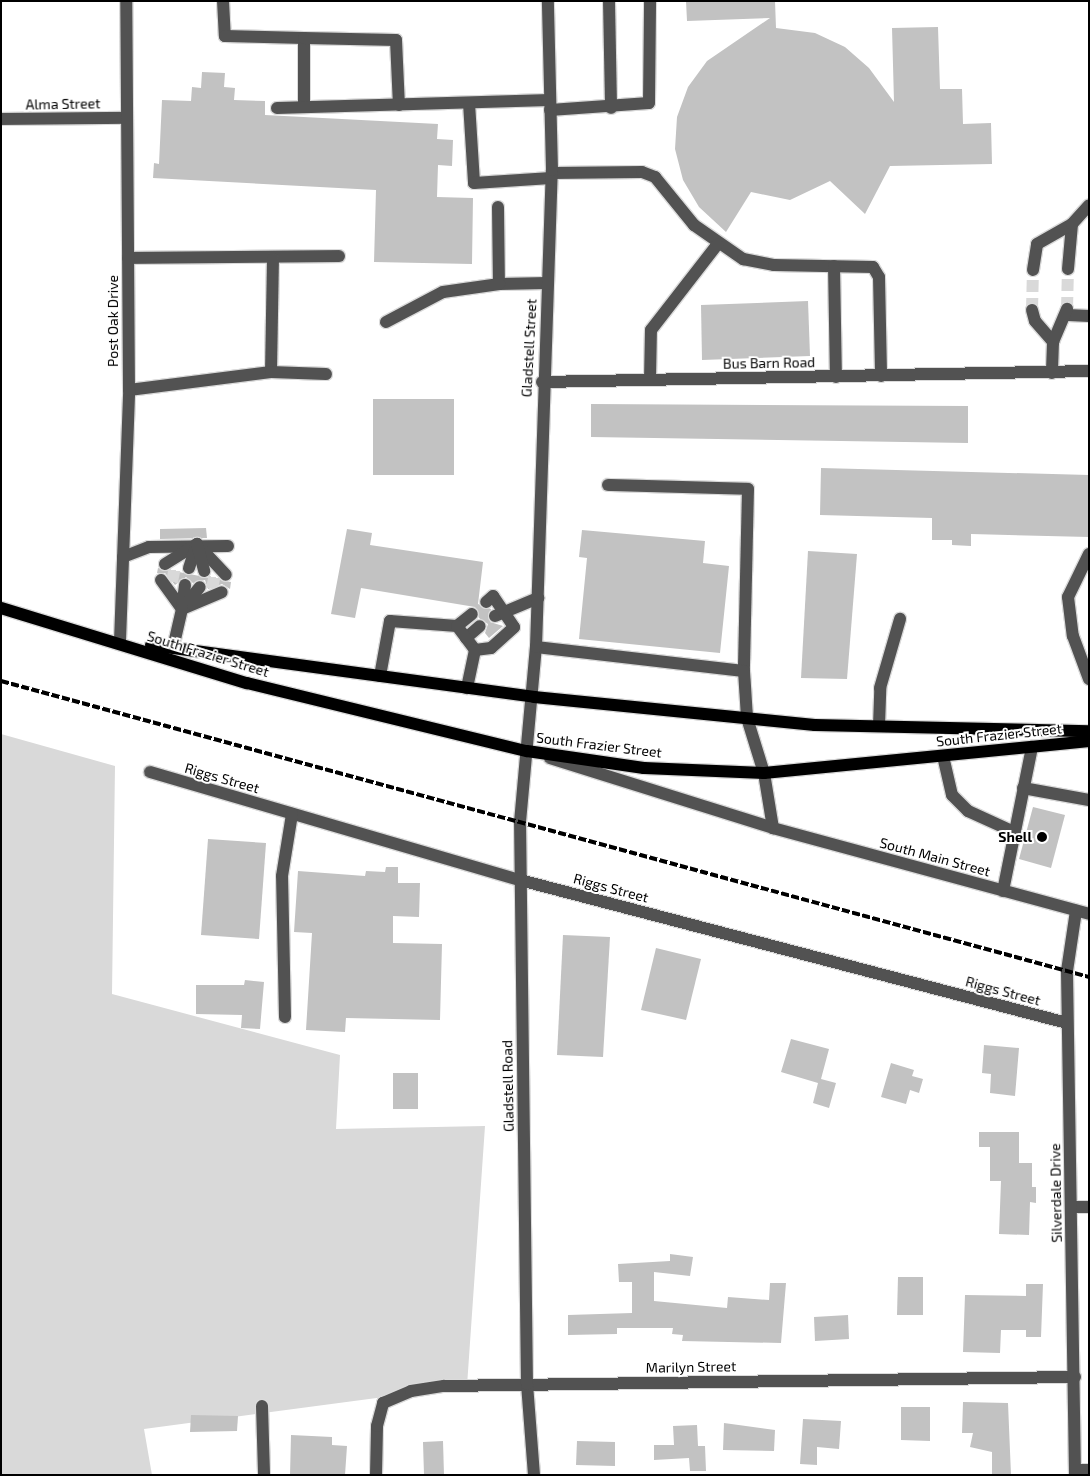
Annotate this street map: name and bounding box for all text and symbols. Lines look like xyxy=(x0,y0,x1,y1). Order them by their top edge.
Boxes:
street label: Alma Street xyxy=(25,95,101,113)
street label: Post Oak Drive xyxy=(105,275,121,367)
street label: Gladstell Street xyxy=(518,298,540,398)
street label: Bus Barn Road xyxy=(723,354,815,372)
street label: South Frazier Street xyxy=(145,627,271,681)
street label: South Frazier Street xyxy=(935,720,1063,750)
street label: South Frazier Street xyxy=(535,729,663,761)
street label: Riggs Street xyxy=(183,759,261,797)
place label: Shell xyxy=(998,829,1032,845)
marker: Shell xyxy=(1036,831,1048,843)
street label: South Main Street xyxy=(878,834,992,880)
street label: Riggs Street xyxy=(572,870,650,906)
street label: Riggs Street xyxy=(964,973,1042,1009)
street label: Gladstell Road xyxy=(499,1040,517,1132)
street label: Silverdale Drive xyxy=(1047,1143,1065,1243)
street label: Marilyn Street xyxy=(646,1358,736,1376)

